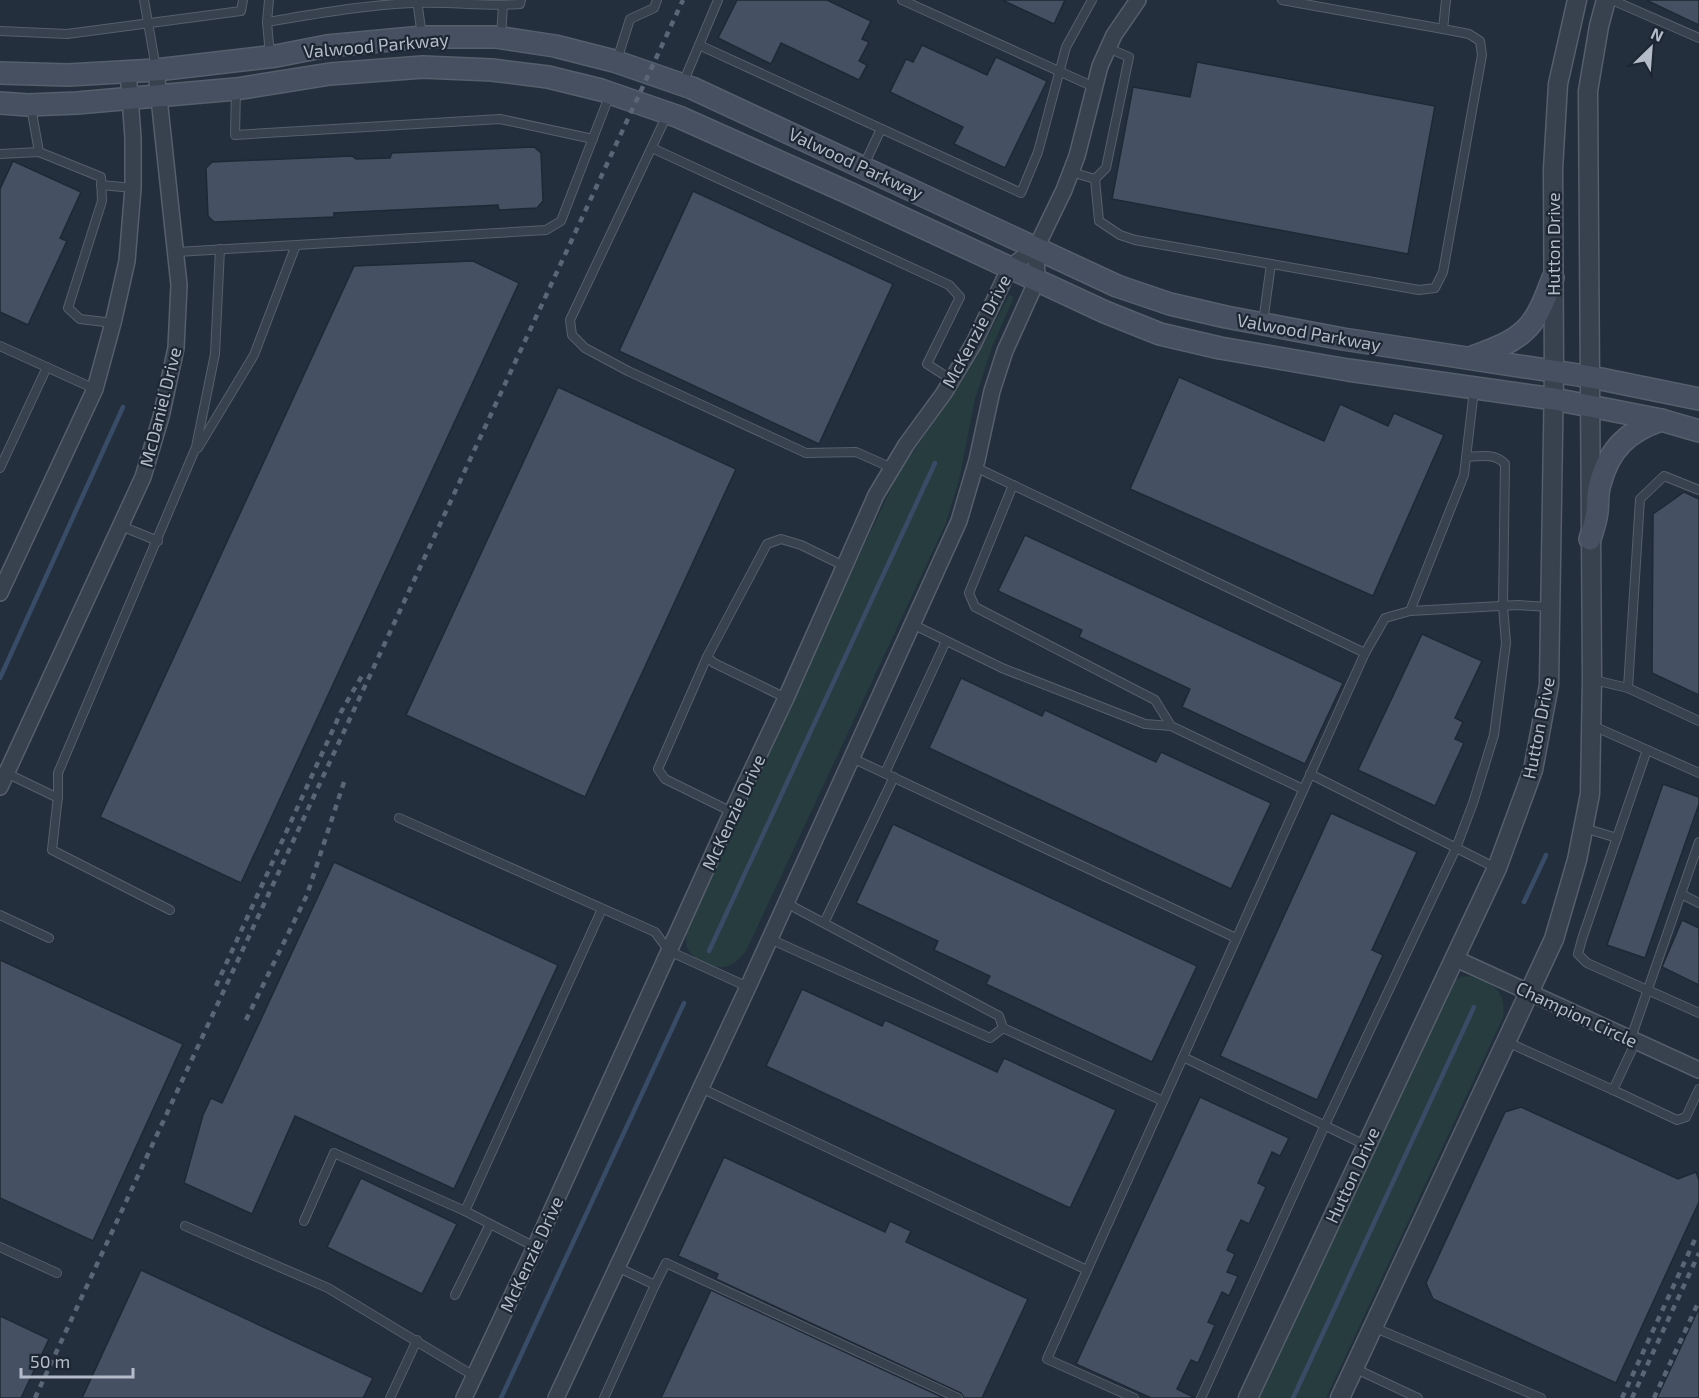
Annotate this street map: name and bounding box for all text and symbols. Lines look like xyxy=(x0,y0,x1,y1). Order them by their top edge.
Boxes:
north arrow xyxy=(1621,18,1681,78)
text: N xyxy=(1648,23,1667,45)
street label: Valwood Parkway xyxy=(302,28,450,62)
street label: Valwood Parkway xyxy=(785,122,927,204)
street label: Hutton Drive xyxy=(1542,192,1564,296)
street label: McKenzie Drive xyxy=(937,271,1015,391)
street label: Valwood Parkway xyxy=(1235,308,1383,356)
street label: McDaniel Drive xyxy=(134,345,186,469)
street label: Hutton Drive xyxy=(1517,675,1559,781)
street label: McKenzie Drive xyxy=(697,751,769,873)
street label: Champion Circle xyxy=(1513,976,1641,1052)
street label: Hutton Drive xyxy=(1320,1123,1384,1227)
street label: McKenzie Drive xyxy=(495,1193,567,1315)
scale bar xyxy=(21,1341,134,1379)
text: 50 m xyxy=(30,1350,70,1372)

